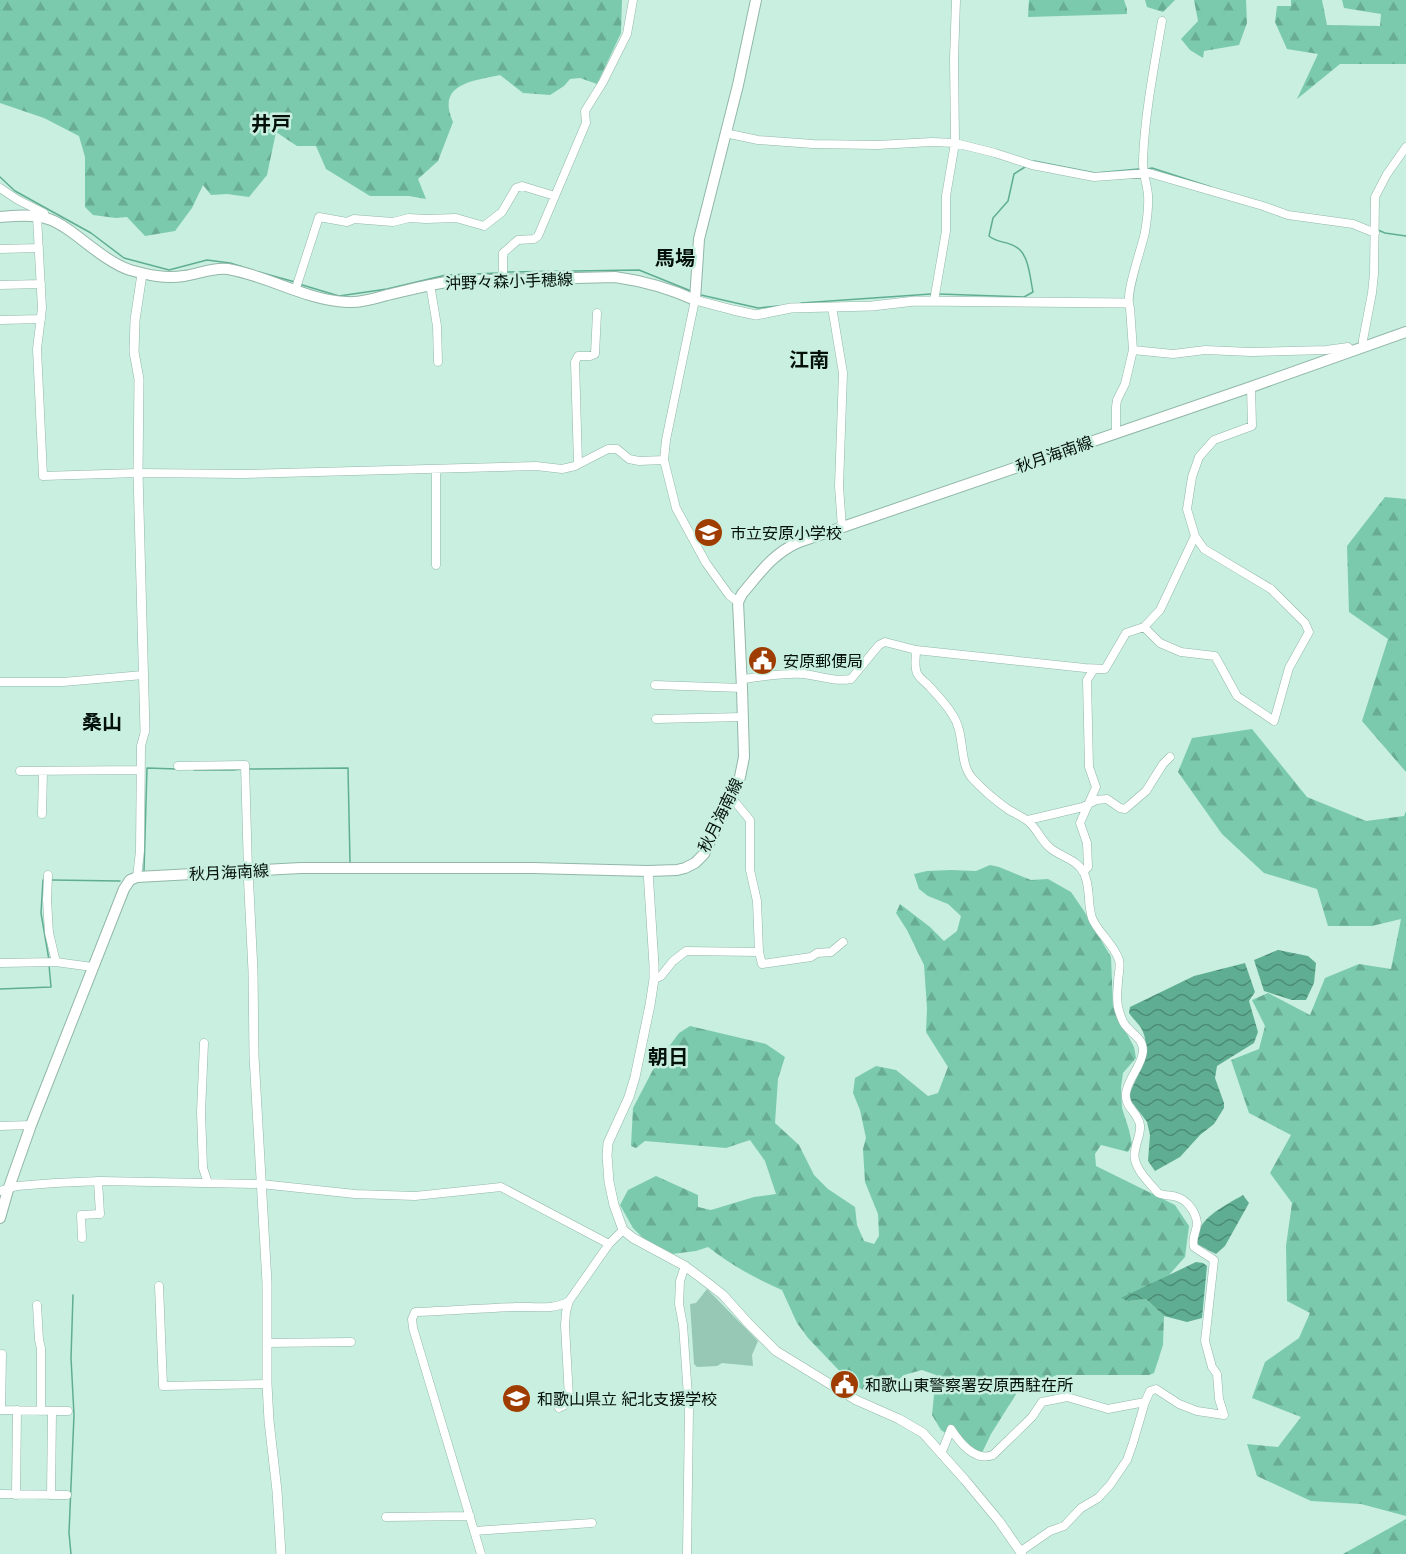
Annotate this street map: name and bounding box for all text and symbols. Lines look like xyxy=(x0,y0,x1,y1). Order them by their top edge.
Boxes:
district label: 井戸 xyxy=(251,110,291,137)
district label: 馬場 xyxy=(655,244,695,271)
street label: 沖野々森小手穂線 xyxy=(445,268,573,294)
district label: 江南 xyxy=(789,346,829,373)
street label: 秋月海南線 xyxy=(1013,431,1095,477)
school or university icon: 市立安原小学校 xyxy=(693,517,725,549)
place label: 市立安原小学校 xyxy=(730,522,842,544)
public building icon: 安原郵便局 xyxy=(746,645,778,677)
place label: 安原郵便局 xyxy=(783,650,863,672)
district label: 桑山 xyxy=(82,708,122,735)
street label: 秋月海南線 xyxy=(693,774,747,856)
street label: 秋月海南線 xyxy=(188,859,270,885)
district label: 朝日 xyxy=(648,1043,688,1070)
public building icon: 和歌山東警察署安原西駐在所 xyxy=(828,1369,860,1401)
place label: 和歌山東警察署安原西駐在所 xyxy=(865,1374,1073,1396)
school or university icon: 和歌山県立 紀北支援学校 xyxy=(500,1383,532,1415)
place label: 和歌山県立 紀北支援学校 xyxy=(537,1388,717,1410)

